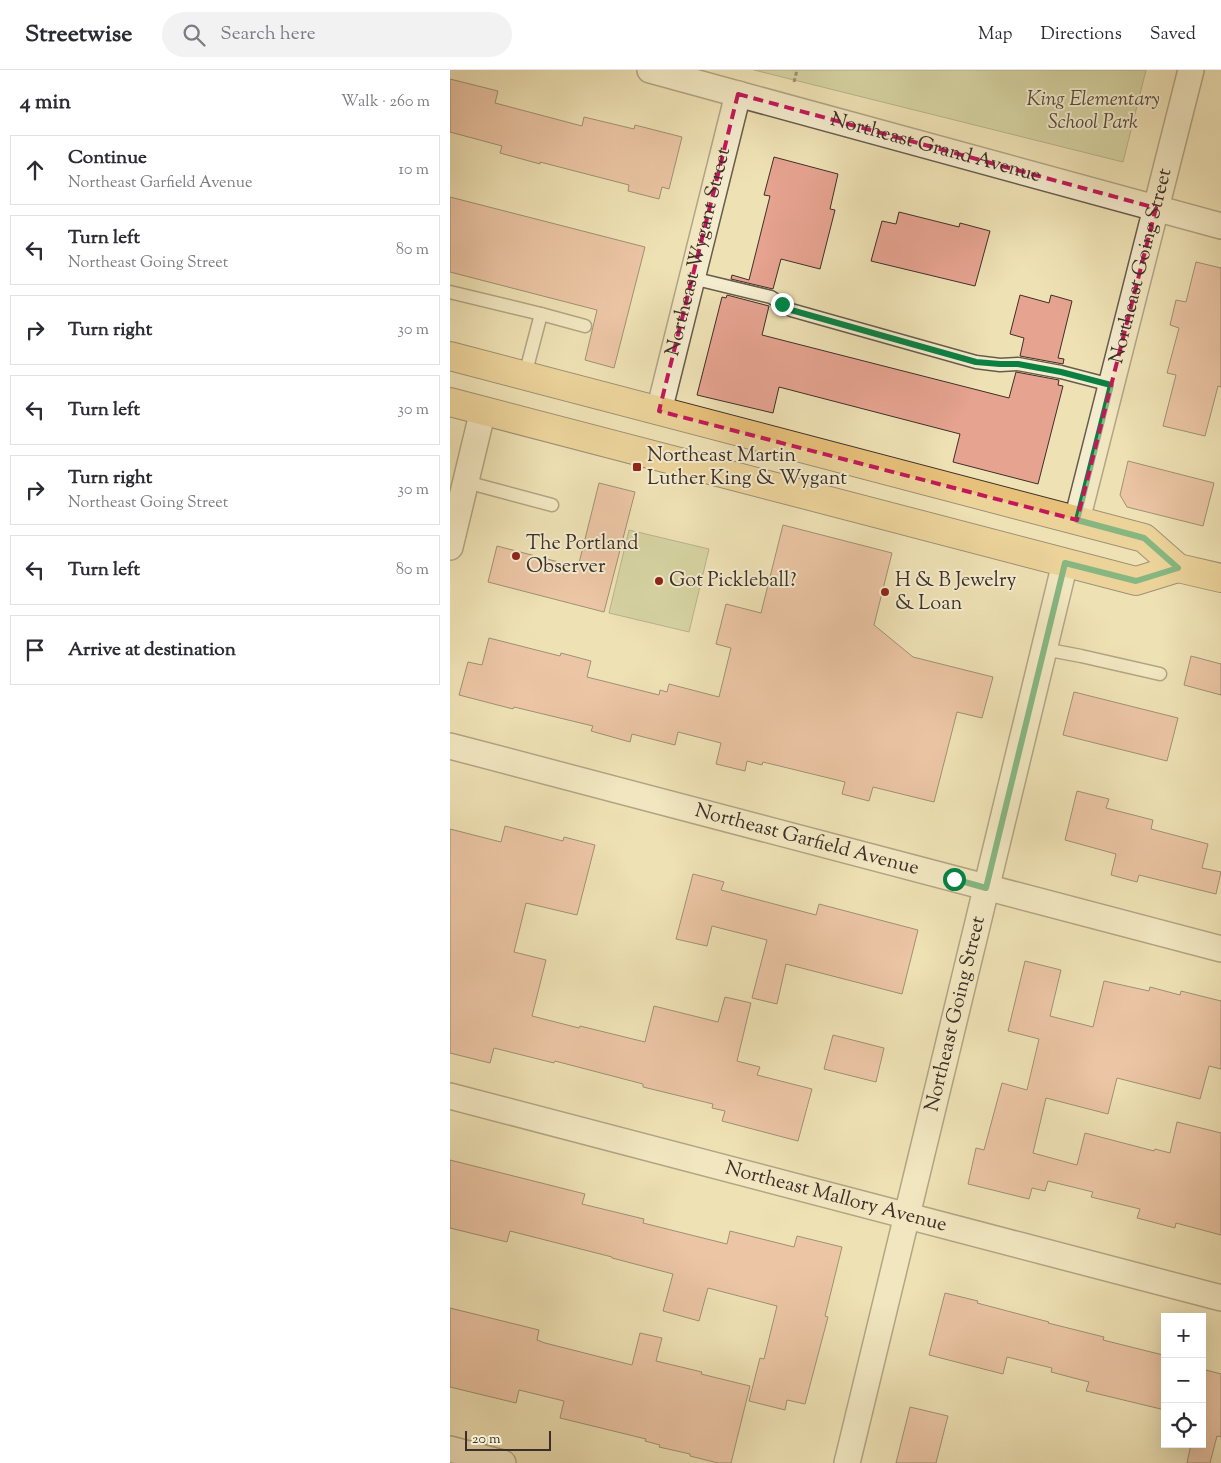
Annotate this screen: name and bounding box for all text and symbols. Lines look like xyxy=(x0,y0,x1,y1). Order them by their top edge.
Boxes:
search box xyxy=(162,12,512,57)
text: Streetwise xyxy=(25,18,132,52)
icon: search xyxy=(180,21,208,49)
text: Search here xyxy=(220,21,316,48)
text: Map xyxy=(978,22,1013,48)
text: Directions xyxy=(1041,22,1122,48)
text: Saved xyxy=(1150,22,1196,48)
park label: King Elementary School Park xyxy=(1026,86,1160,138)
text: 4 min xyxy=(20,88,71,118)
text: Walk · 260 m xyxy=(341,91,430,114)
street label: Northeast Grand Avenue xyxy=(827,105,1044,191)
street label: Northeast Wygant Street xyxy=(659,144,739,359)
text: Continue xyxy=(68,145,147,172)
icon: ahead xyxy=(21,156,49,184)
text: 10 m xyxy=(399,159,429,182)
street label: Northeast Going Street xyxy=(1103,165,1180,367)
text: Northeast Garfield Avenue xyxy=(68,172,253,195)
text: Turn left xyxy=(68,225,140,252)
icon: left xyxy=(21,236,49,264)
text: 80 m xyxy=(396,239,429,262)
text: Northeast Going Street xyxy=(68,252,228,275)
route end xyxy=(771,293,794,316)
icon: right xyxy=(21,316,49,344)
text: Turn right xyxy=(68,317,152,344)
text: 30 m xyxy=(398,319,429,342)
icon: left xyxy=(21,396,49,424)
text: Turn left xyxy=(68,397,140,424)
text: 30 m xyxy=(398,399,429,422)
place label: Northeast Martin Luther King & Wygant xyxy=(647,442,847,494)
marker: Northeast Martin Luther King & Wygant xyxy=(631,461,643,473)
text: Turn right xyxy=(68,465,152,492)
icon: right xyxy=(21,476,49,504)
text: 30 m xyxy=(398,479,429,502)
text: Northeast Going Street xyxy=(68,492,228,515)
place label: The Portland Observer xyxy=(526,530,639,582)
marker: The Portland Observer xyxy=(510,550,522,562)
icon: left xyxy=(21,556,49,584)
text: Turn left xyxy=(68,557,140,584)
text: 80 m xyxy=(396,559,429,582)
place label: Got Pickleball? xyxy=(669,567,797,596)
place label: H & B Jewelry & Loan xyxy=(895,567,1016,619)
marker: Got Pickleball? xyxy=(653,575,665,587)
marker: H & B Jewelry & Loan xyxy=(879,586,891,598)
icon: arrive xyxy=(21,636,49,664)
text: Arrive at destination xyxy=(68,637,236,664)
street label: Northeast Garfield Avenue xyxy=(692,797,922,883)
route start xyxy=(943,868,966,891)
street label: Northeast Going Street xyxy=(918,913,993,1115)
street label: Northeast Mallory Avenue xyxy=(722,1154,950,1240)
map controls xyxy=(1161,1313,1206,1448)
button: + xyxy=(1161,1313,1206,1358)
button: − xyxy=(1161,1358,1206,1403)
button: locate xyxy=(1161,1403,1206,1448)
scale bar xyxy=(465,1428,551,1451)
text: 20 m xyxy=(472,1430,501,1450)

